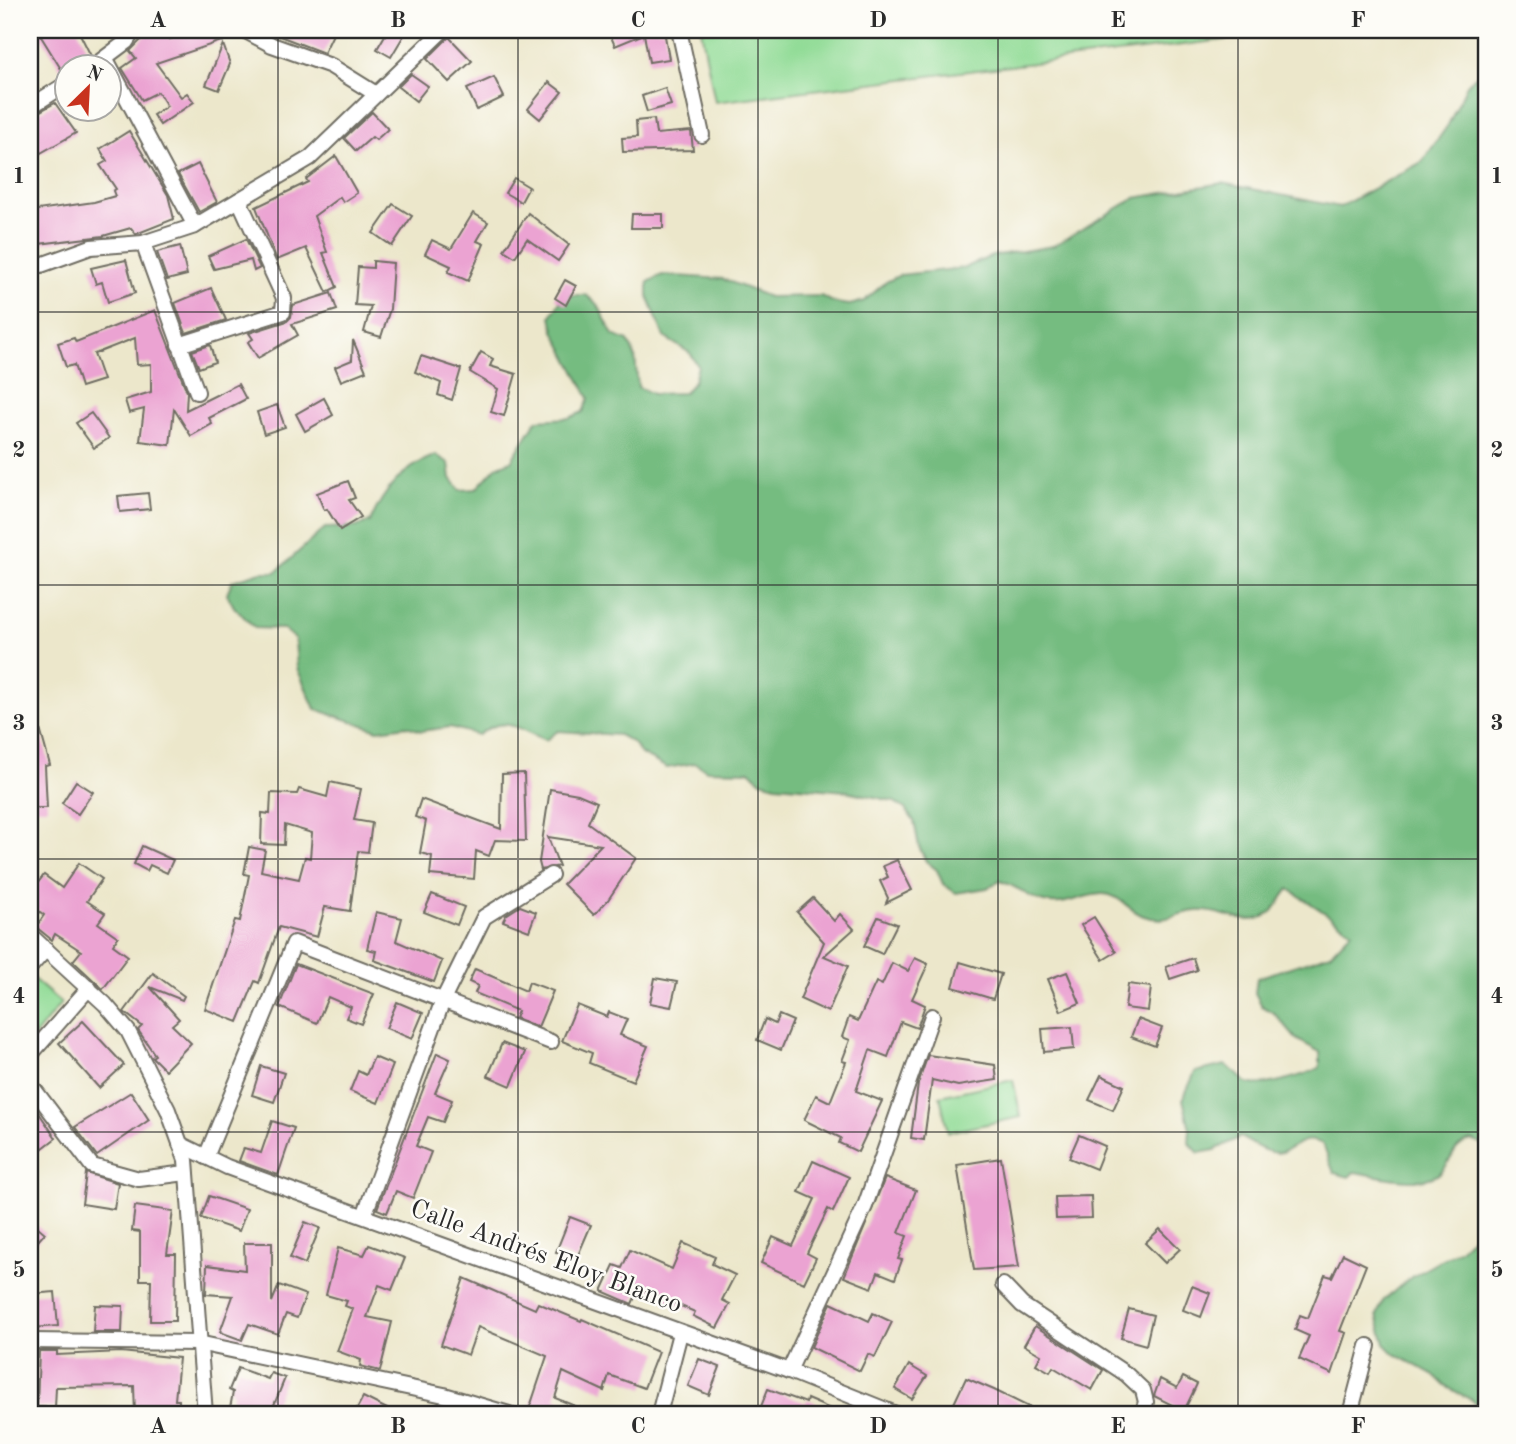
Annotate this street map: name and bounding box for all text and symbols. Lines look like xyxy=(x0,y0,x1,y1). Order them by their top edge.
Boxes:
text: A xyxy=(149,9,167,32)
text: B xyxy=(390,9,406,32)
text: C xyxy=(630,9,646,32)
text: D xyxy=(869,9,887,32)
text: E xyxy=(1110,9,1126,32)
text: F xyxy=(1350,9,1366,32)
north arrow xyxy=(52,52,122,122)
text: N xyxy=(83,63,105,87)
text: 1 xyxy=(12,165,26,188)
text: 1 xyxy=(1490,165,1504,188)
text: 2 xyxy=(12,439,26,462)
text: 2 xyxy=(1490,439,1504,462)
text: 3 xyxy=(12,712,26,735)
text: 3 xyxy=(1490,712,1504,735)
text: 4 xyxy=(12,985,26,1008)
text: 4 xyxy=(1490,985,1504,1008)
street label: Calle Andrés Eloy Blanco xyxy=(407,1196,685,1318)
text: 5 xyxy=(12,1259,26,1282)
text: 5 xyxy=(1490,1259,1504,1282)
text: A xyxy=(149,1415,167,1438)
text: B xyxy=(390,1415,406,1438)
text: C xyxy=(630,1415,646,1438)
text: D xyxy=(869,1415,887,1438)
text: E xyxy=(1110,1415,1126,1438)
text: F xyxy=(1350,1415,1366,1438)

